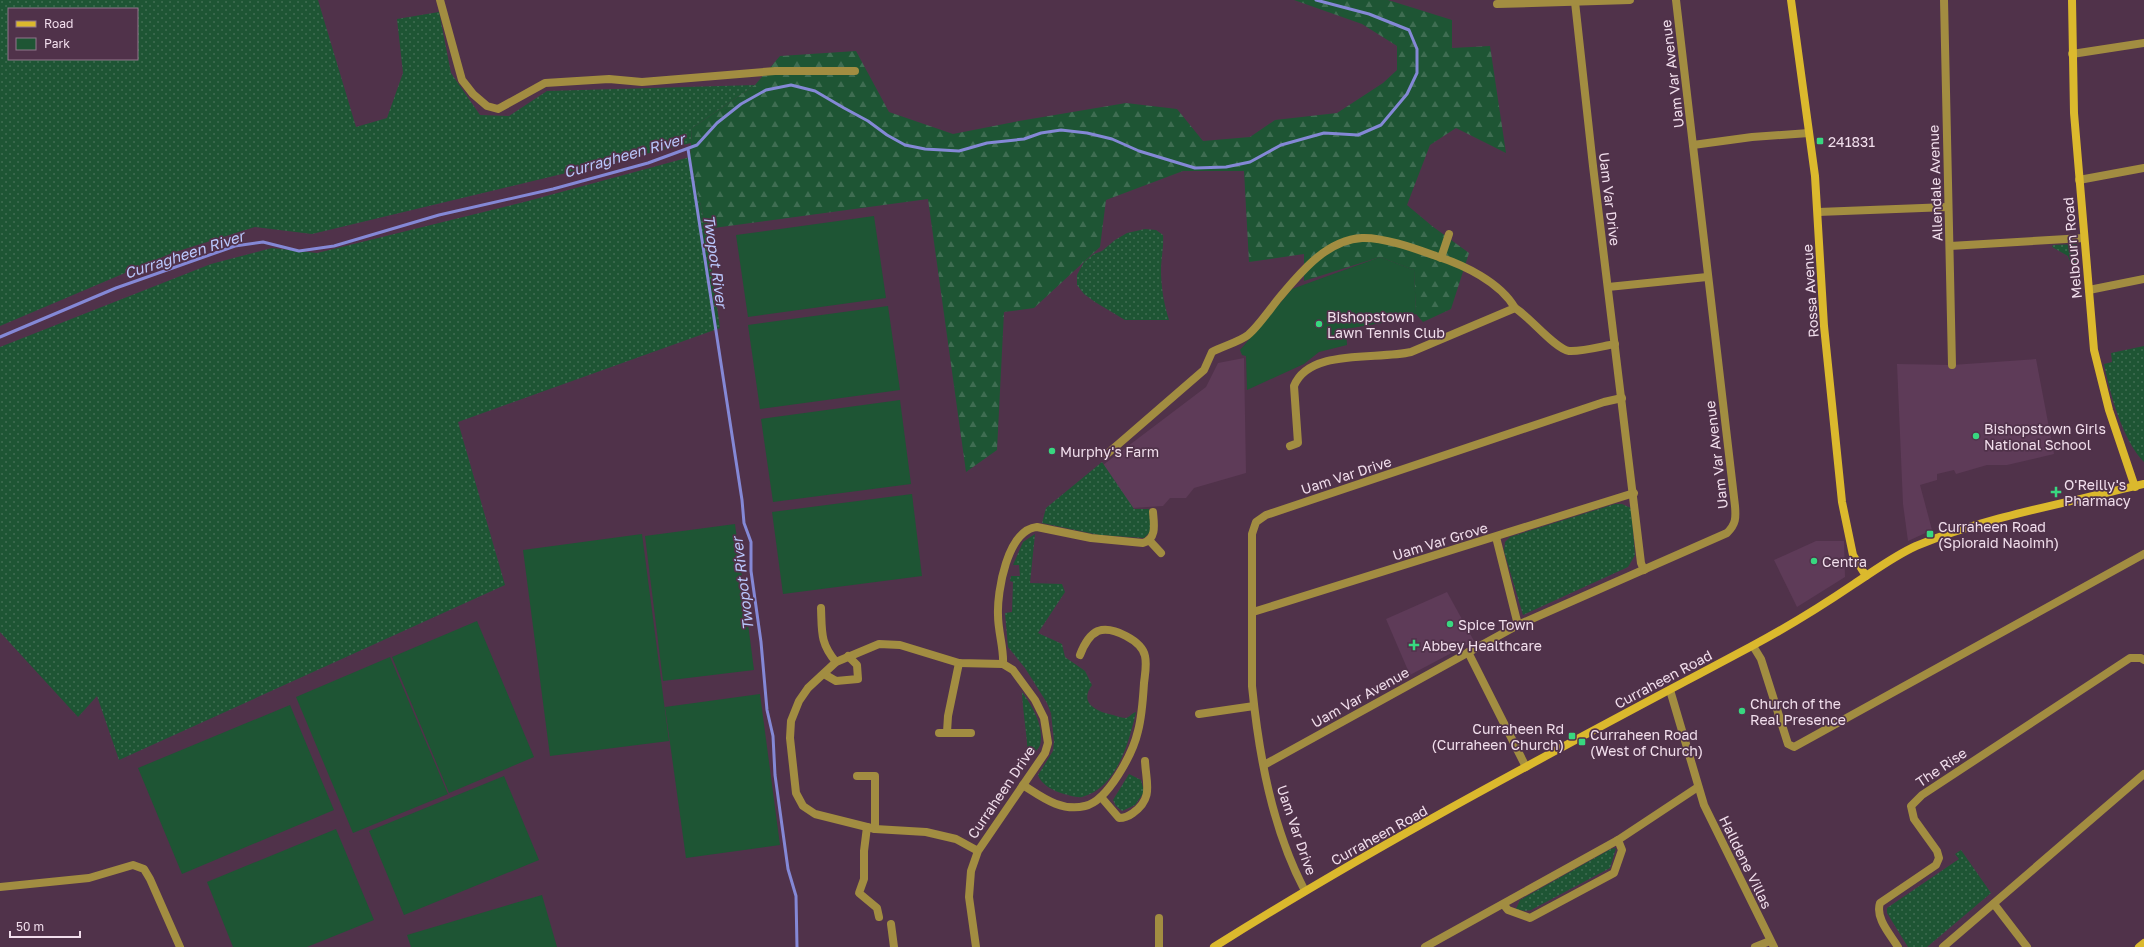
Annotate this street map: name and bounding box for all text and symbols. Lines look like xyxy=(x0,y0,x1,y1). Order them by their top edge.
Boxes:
legend xyxy=(8,8,138,60)
text: Road xyxy=(44,16,73,31)
street label: Uam Var Avenue xyxy=(1657,19,1687,129)
text: Park xyxy=(44,36,70,51)
street label: Allendale Avenue xyxy=(1924,124,1946,242)
water label: Curragheen River xyxy=(561,129,689,182)
place label: 241831 xyxy=(1828,133,1875,150)
marker: 241831 xyxy=(1815,136,1825,146)
street label: Uam Var Drive xyxy=(1596,151,1624,247)
street label: Melbourn Road xyxy=(2059,196,2085,300)
water label: Twopot River xyxy=(701,213,732,311)
water label: Curragheen River xyxy=(122,225,249,283)
street label: Rossa Avenue xyxy=(1798,244,1822,338)
place label: Bishopstown Lawn Tennis Club xyxy=(1327,308,1445,341)
marker: Bishopstown Lawn Tennis Club xyxy=(1314,319,1324,329)
street label: Uam Var Avenue xyxy=(1701,400,1731,510)
place label: Bishopstown Girls National School xyxy=(1984,420,2106,453)
marker: Bishopstown Girls National School xyxy=(1971,431,1981,441)
place label: Murphy's Farm xyxy=(1060,443,1159,460)
marker: Murphy's Farm xyxy=(1047,446,1057,456)
street label: Uam Var Drive xyxy=(1299,452,1393,498)
place label: O'Reilly's Pharmacy xyxy=(2064,476,2131,509)
marker: O'Reilly's Pharmacy xyxy=(2051,487,2061,497)
street label: Uam Var Grove xyxy=(1390,518,1490,564)
place label: Curraheen Road (Spioraid Naoimh) xyxy=(1938,518,2059,551)
marker: Curraheen Road (Spioraid Naoimh) xyxy=(1925,529,1935,539)
water label: Twopot River xyxy=(727,534,757,632)
place label: Centra xyxy=(1822,553,1867,570)
marker: Centra xyxy=(1809,556,1819,566)
place label: Spice Town xyxy=(1458,616,1534,633)
marker: Spice Town xyxy=(1445,619,1455,629)
place label: Abbey Healthcare xyxy=(1422,637,1542,654)
marker: Abbey Healthcare xyxy=(1409,640,1419,650)
street label: Curraheen Road xyxy=(1611,646,1715,712)
street label: Uam Var Avenue xyxy=(1308,663,1412,731)
place label: Church of the Real Presence xyxy=(1750,695,1846,728)
marker: Church of the Real Presence xyxy=(1737,706,1747,716)
place label: Curraheen Rd (Curraheen Church) xyxy=(1432,720,1564,753)
place label: Curraheen Road (West of Church) xyxy=(1590,726,1703,759)
marker: Curraheen Rd (Curraheen Church) xyxy=(1567,731,1577,741)
marker: Curraheen Road (West of Church) xyxy=(1577,737,1587,747)
street label: Curraheen Drive xyxy=(964,742,1038,842)
street label: The Rise xyxy=(1912,744,1970,790)
street label: Uam Var Drive xyxy=(1274,783,1320,877)
street label: Curraheen Road xyxy=(1328,801,1430,869)
street label: Halldene Villas xyxy=(1716,813,1776,911)
scale bar xyxy=(10,913,80,939)
text: 50 m xyxy=(16,919,44,934)

